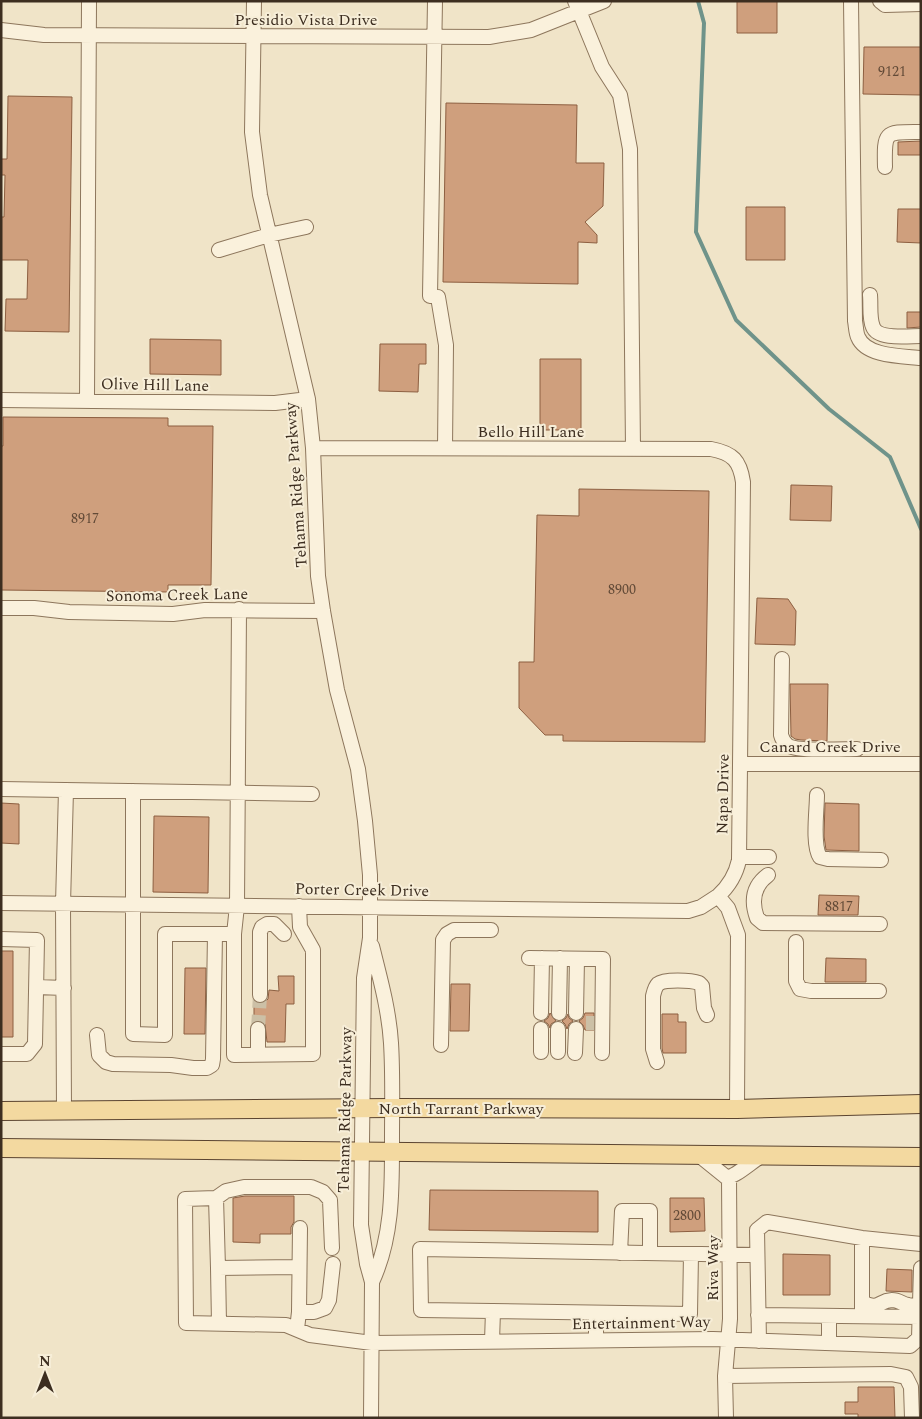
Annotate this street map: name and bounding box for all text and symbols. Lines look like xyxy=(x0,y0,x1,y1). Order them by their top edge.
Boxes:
street label: Presidio Vista Drive xyxy=(235,8,377,32)
house number: 9121 xyxy=(878,61,906,82)
street label: Olive Hill Lane xyxy=(101,372,209,398)
street label: Tehama Ridge Parkway xyxy=(278,400,314,568)
street label: Bello Hill Lane xyxy=(478,420,584,444)
house number: 8917 xyxy=(71,508,99,529)
house number: 8900 xyxy=(608,579,636,600)
street label: Sonoma Creek Lane xyxy=(106,582,248,608)
street label: Canard Creek Drive xyxy=(759,735,901,759)
street label: Napa Drive xyxy=(710,754,736,835)
street label: Porter Creek Drive xyxy=(295,877,429,903)
house number: 8817 xyxy=(825,896,853,917)
street label: Tehama Ridge Parkway xyxy=(332,1026,358,1193)
street label: North Tarrant Parkway xyxy=(379,1097,545,1121)
house number: 2800 xyxy=(673,1205,701,1226)
street label: Riva Way xyxy=(701,1234,725,1301)
street label: Entertainment Way xyxy=(572,1310,712,1336)
north arrow xyxy=(20,1349,70,1399)
text: N xyxy=(39,1351,51,1372)

